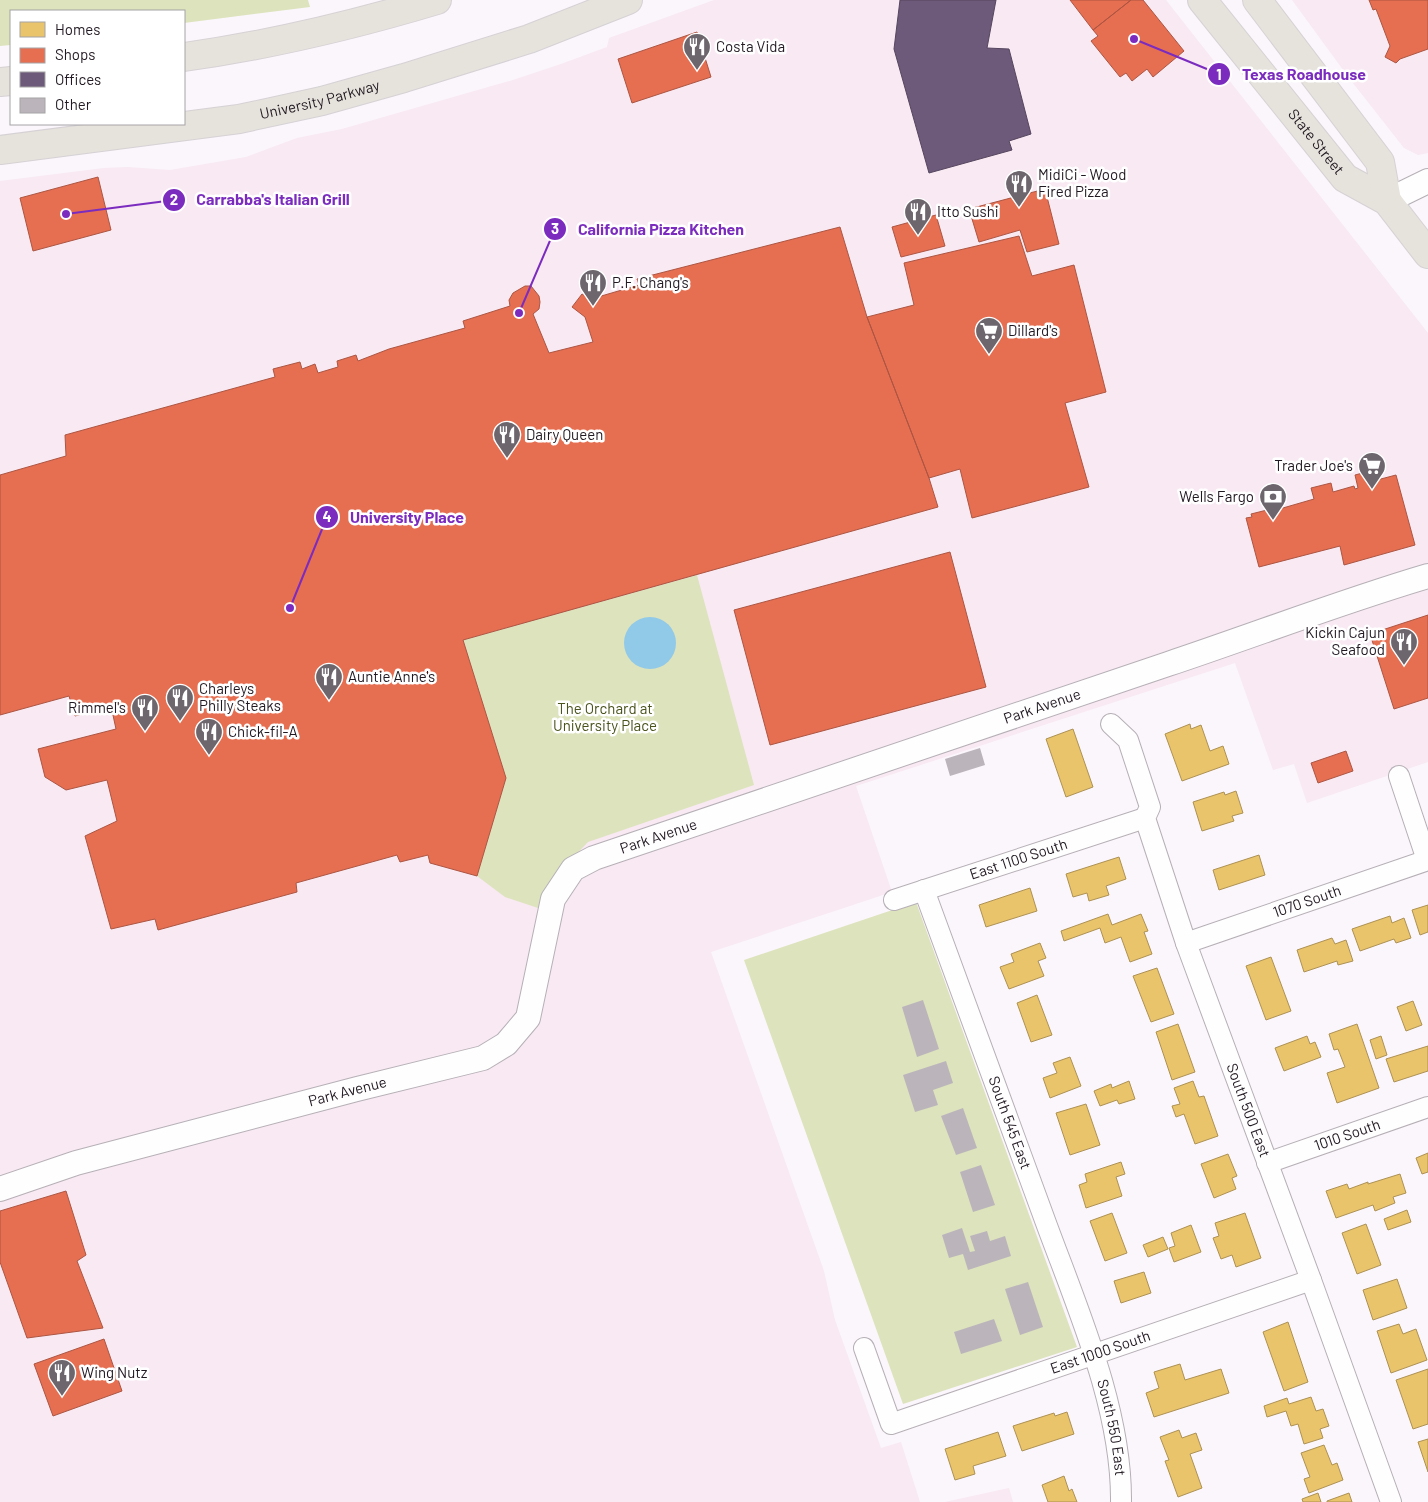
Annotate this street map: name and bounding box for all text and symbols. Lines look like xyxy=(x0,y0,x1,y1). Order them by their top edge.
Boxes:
legend xyxy=(10,10,185,125)
text: Homes xyxy=(55,20,100,38)
restaurant icon: Costa Vida xyxy=(682,32,712,71)
place label: Costa Vida xyxy=(716,37,785,55)
text: Shops xyxy=(55,45,95,63)
callout: Texas Roadhouse xyxy=(1207,59,1376,90)
text: Texas Roadhouse xyxy=(1242,64,1366,83)
text: 1 xyxy=(1216,65,1222,83)
text: Offices xyxy=(55,70,101,88)
street label: University Parkway xyxy=(258,75,382,122)
text: Other xyxy=(55,95,92,113)
street label: State Street xyxy=(1285,105,1349,178)
place label: MidiCi - Wood Fired Pizza xyxy=(1038,165,1126,200)
restaurant icon: MidiCi - Wood Fired Pizza xyxy=(1004,169,1034,208)
callout: Carrabba's Italian Grill xyxy=(161,184,360,215)
text: Carrabba's Italian Grill xyxy=(196,189,350,208)
text: 2 xyxy=(170,190,178,208)
restaurant icon: Itto Sushi xyxy=(903,197,933,236)
place label: Itto Sushi xyxy=(937,202,999,220)
callout: California Pizza Kitchen xyxy=(543,214,754,245)
text: 3 xyxy=(551,219,559,237)
text: California Pizza Kitchen xyxy=(578,219,744,238)
restaurant icon: P.F. Chang's xyxy=(578,268,608,307)
place label: P.F. Chang's xyxy=(612,273,689,291)
supermarket icon: Dillard's xyxy=(974,316,1004,355)
place label: Dillard's xyxy=(1008,321,1058,339)
restaurant icon: Dairy Queen xyxy=(492,420,522,459)
place label: Dairy Queen xyxy=(526,425,603,443)
supermarket icon: Trader Joe's xyxy=(1357,451,1387,490)
place label: Trader Joe's xyxy=(1274,456,1353,474)
bank icon: Wells Fargo xyxy=(1258,482,1288,521)
place label: Wells Fargo xyxy=(1179,487,1254,505)
callout: University Place xyxy=(315,501,474,532)
text: 4 xyxy=(322,507,332,525)
text: University Place xyxy=(350,507,464,526)
place label: Kickin Cajun Seafood xyxy=(1305,623,1385,658)
restaurant icon: Kickin Cajun Seafood xyxy=(1389,627,1419,666)
restaurant icon: Auntie Anne's xyxy=(314,662,344,701)
place label: Auntie Anne's xyxy=(348,667,435,685)
place label: Charleys Philly Steaks xyxy=(199,679,281,714)
restaurant icon: Charleys Philly Steaks xyxy=(165,683,195,722)
street label: Park Avenue xyxy=(1001,684,1083,727)
restaurant icon: Rimmel's xyxy=(130,693,160,732)
place label: Rimmel's xyxy=(68,698,126,716)
park label: The Orchard at University Place xyxy=(553,699,657,734)
restaurant icon: Chick-fil-A xyxy=(194,717,224,756)
place label: Chick-fil-A xyxy=(228,722,298,740)
street label: Park Avenue xyxy=(617,814,699,857)
street label: East 1100 South xyxy=(967,834,1069,883)
street label: 1070 South xyxy=(1270,881,1343,921)
street label: South 500 East xyxy=(1223,1061,1275,1159)
street label: Park Avenue xyxy=(306,1072,388,1109)
street label: South 545 East xyxy=(985,1073,1036,1171)
street label: 1010 South xyxy=(1312,1114,1382,1154)
street label: East 1000 South xyxy=(1048,1326,1153,1377)
restaurant icon: Wing Nutz xyxy=(47,1358,77,1397)
place label: Wing Nutz xyxy=(81,1363,148,1381)
street label: South 550 East xyxy=(1094,1377,1130,1476)

